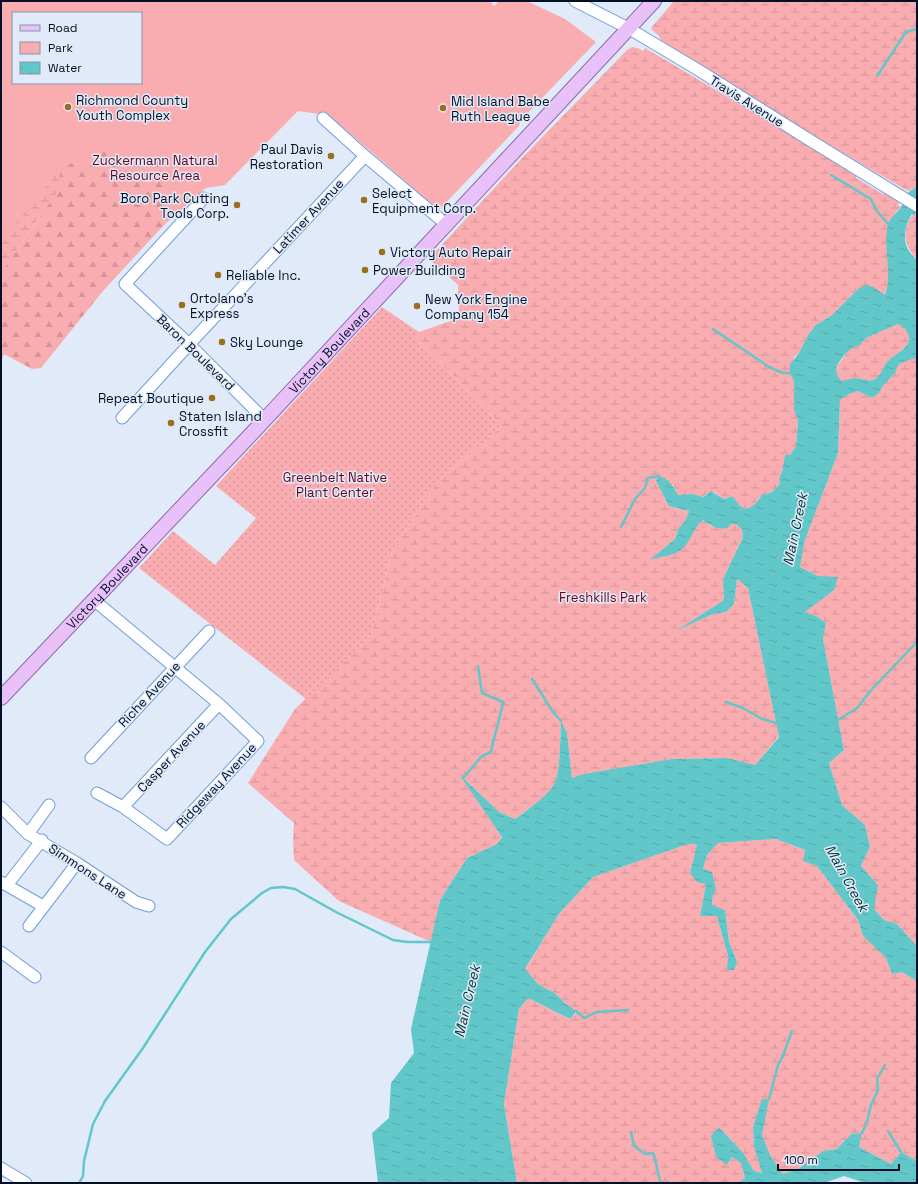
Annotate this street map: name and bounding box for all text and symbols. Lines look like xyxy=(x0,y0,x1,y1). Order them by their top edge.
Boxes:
legend xyxy=(12,12,142,84)
text: Road xyxy=(48,20,77,36)
text: Park xyxy=(48,40,73,56)
text: Water xyxy=(48,60,82,76)
street label: Travis Avenue xyxy=(706,72,787,131)
place label: Richmond County Youth Complex xyxy=(76,92,188,124)
place label: Mid Island Babe Ruth League xyxy=(451,93,550,125)
marker: Richmond County Youth Complex xyxy=(63,102,73,112)
marker: Mid Island Babe Ruth League xyxy=(438,103,448,113)
place label: Paul Davis Restoration xyxy=(250,141,323,173)
marker: Paul Davis Restoration xyxy=(326,151,336,161)
park label: Zuckermann Natural Resource Area xyxy=(92,152,218,184)
street label: Latimer Avenue xyxy=(269,175,347,257)
place label: Select Equipment Corp. xyxy=(372,185,476,217)
place label: Boro Park Cutting Tools Corp. xyxy=(120,190,229,222)
marker: Select Equipment Corp. xyxy=(359,195,369,205)
marker: Boro Park Cutting Tools Corp. xyxy=(232,200,242,210)
place label: Victory Auto Repair xyxy=(390,244,512,261)
marker: Victory Auto Repair xyxy=(377,247,387,257)
place label: Power Building xyxy=(373,262,466,279)
marker: Power Building xyxy=(360,265,370,275)
place label: Reliable Inc. xyxy=(226,267,300,284)
marker: Reliable Inc. xyxy=(213,270,223,280)
place label: Ortolano's Express xyxy=(190,290,254,322)
place label: New York Engine Company 154 xyxy=(425,291,527,323)
marker: Ortolano's Express xyxy=(177,300,187,310)
marker: New York Engine Company 154 xyxy=(412,301,422,311)
street label: Victory Boulevard xyxy=(285,304,374,397)
street label: Baron Boulevard xyxy=(153,311,238,394)
place label: Sky Lounge xyxy=(230,334,303,351)
marker: Sky Lounge xyxy=(217,337,227,347)
place label: Repeat Boutique xyxy=(98,390,204,407)
marker: Repeat Boutique xyxy=(207,393,217,403)
place label: Staten Island Crossfit xyxy=(179,408,262,440)
marker: Staten Island Crossfit xyxy=(166,418,176,428)
park label: Greenbelt Native Plant Center xyxy=(283,469,387,501)
water label: Main Creek xyxy=(779,490,812,567)
street label: Victory Boulevard xyxy=(63,540,152,633)
park label: Freshkills Park xyxy=(559,589,647,606)
street label: Riche Avenue xyxy=(115,658,184,731)
street label: Casper Avenue xyxy=(134,717,209,796)
street label: Ridgeway Avenue xyxy=(173,739,260,831)
street label: Simmons Lane xyxy=(45,840,130,903)
water label: Main Creek xyxy=(821,841,873,916)
water label: Main Creek xyxy=(450,962,484,1039)
scale bar xyxy=(778,1146,899,1172)
text: 100 m xyxy=(784,1152,818,1168)

